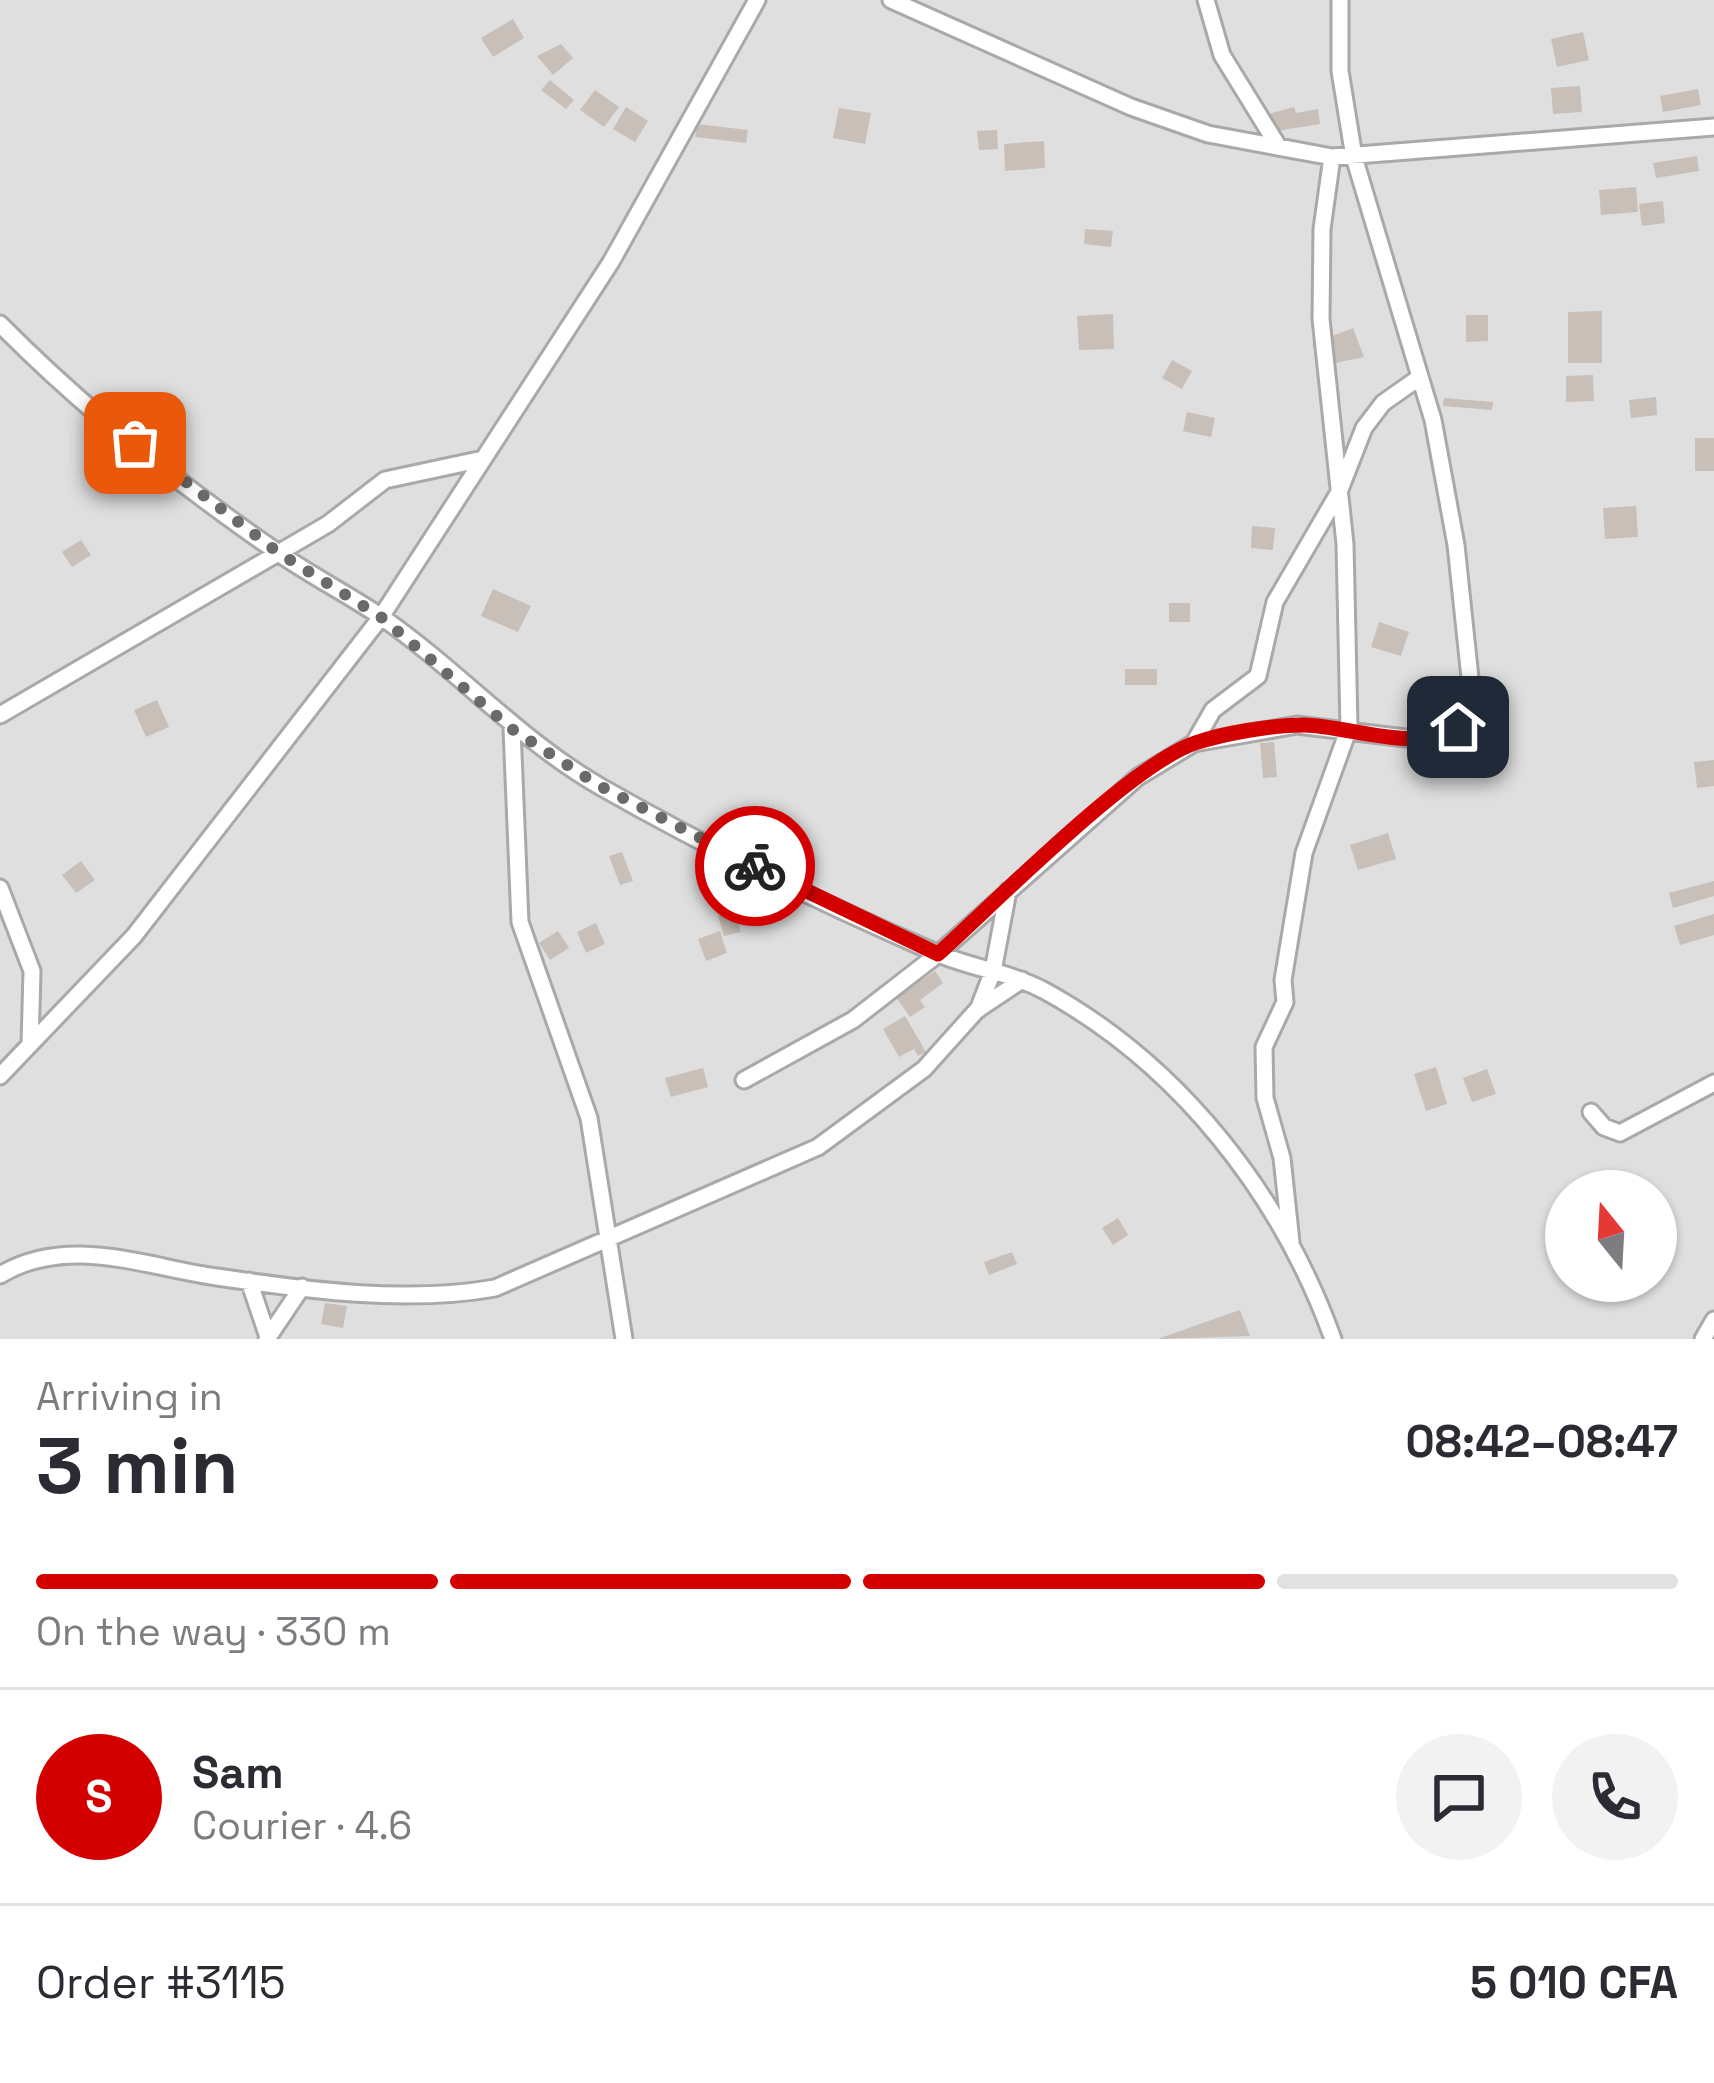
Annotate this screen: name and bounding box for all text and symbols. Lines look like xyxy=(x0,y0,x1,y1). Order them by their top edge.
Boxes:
pin xyxy=(84,392,186,494)
icon: bag xyxy=(102,410,168,476)
pin xyxy=(1407,676,1509,778)
icon: home xyxy=(1425,694,1491,760)
courier xyxy=(695,806,815,926)
icon: bike xyxy=(722,833,788,899)
north arrow xyxy=(1545,1170,1677,1302)
map controls xyxy=(1545,1170,1677,1302)
text: Arriving in xyxy=(36,1372,223,1421)
text: 08:42–08:47 xyxy=(1406,1413,1678,1470)
text: 3 min xyxy=(36,1416,239,1516)
text: On the way · 330 m xyxy=(36,1607,391,1656)
button: chat xyxy=(1396,1734,1522,1860)
button: phone xyxy=(1552,1734,1678,1860)
text: Sam xyxy=(192,1744,284,1801)
text: S xyxy=(85,1768,113,1825)
text: Courier · 4.6 xyxy=(192,1801,412,1850)
text: Order #3115 xyxy=(36,1954,286,2011)
text: 5 010 CFA xyxy=(1470,1954,1678,2011)

